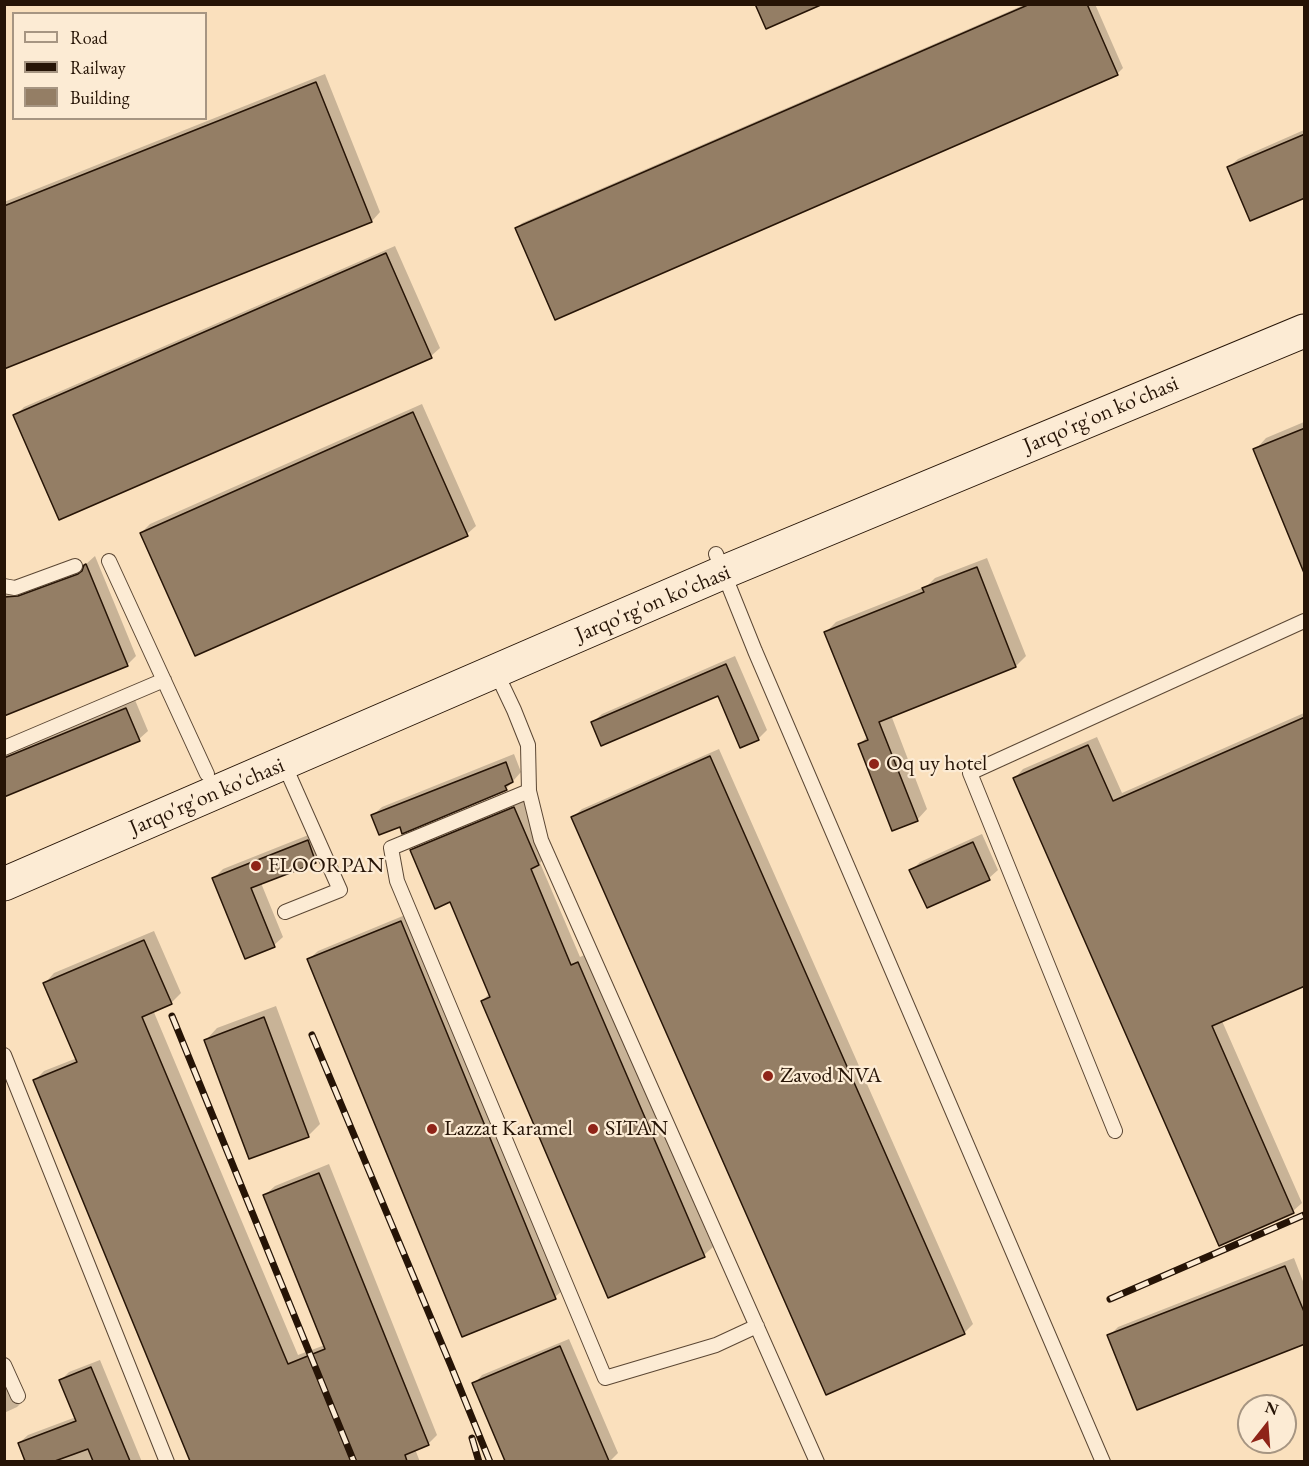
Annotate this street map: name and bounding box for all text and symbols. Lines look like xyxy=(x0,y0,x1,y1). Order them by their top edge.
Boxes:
legend xyxy=(12,12,207,120)
text: Road xyxy=(70,26,108,49)
text: Railway xyxy=(70,56,126,79)
text: Building xyxy=(70,86,130,109)
street label: Jarqo'rg'on ko'chasi xyxy=(1020,370,1182,460)
street label: Jarqo'rg'on ko'chasi xyxy=(572,559,734,649)
place label: Oq uy hotel xyxy=(886,751,987,777)
street label: Jarqo'rg'on ko'chasi xyxy=(126,752,288,842)
marker: Oq uy hotel xyxy=(867,757,881,771)
place label: FLOORPAN xyxy=(268,853,384,879)
marker: FLOORPAN xyxy=(249,859,263,873)
place label: Zavod NVA xyxy=(780,1063,882,1089)
marker: Zavod NVA xyxy=(761,1069,775,1083)
place label: Lazzat Karamel xyxy=(444,1116,573,1142)
place label: SITAN xyxy=(605,1116,668,1142)
marker: Lazzat Karamel xyxy=(425,1122,439,1136)
marker: SITAN xyxy=(586,1122,600,1136)
north arrow xyxy=(1237,1394,1297,1454)
text: N xyxy=(1263,1396,1281,1420)

